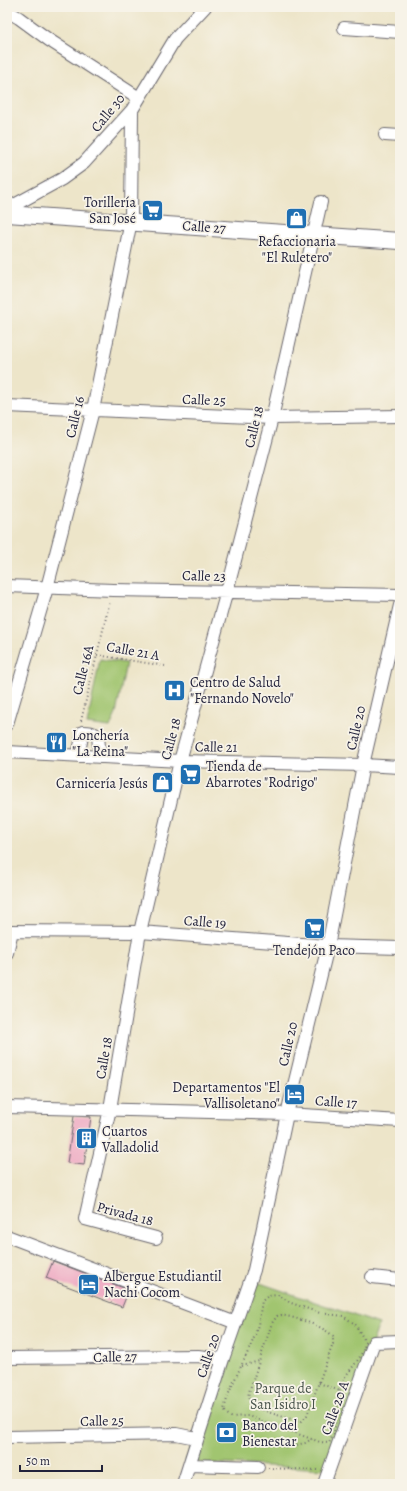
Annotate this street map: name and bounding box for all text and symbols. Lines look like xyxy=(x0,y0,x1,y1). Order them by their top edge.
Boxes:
street label: Calle 30 xyxy=(87,90,129,136)
place label: Torillería San José xyxy=(84,193,136,228)
supermarket icon: Torillería San José xyxy=(139,197,165,223)
shop icon: Refaccionaria "El Ruletero" xyxy=(284,206,310,232)
street label: Calle 27 xyxy=(182,216,227,238)
place label: Refaccionaria "El Ruletero" xyxy=(258,232,336,267)
street label: Calle 25 xyxy=(182,390,226,410)
street label: Calle 16 xyxy=(61,394,89,440)
street label: Calle 18 xyxy=(240,404,268,450)
street label: Calle 23 xyxy=(182,566,226,586)
street label: Calle 21 A xyxy=(105,637,162,665)
street label: Calle 16A xyxy=(68,642,99,697)
place label: Centro de Salud "Fernando Novelo" xyxy=(190,673,294,708)
hospital icon: Centro de Salud "Fernando Novelo" xyxy=(162,677,188,703)
street label: Calle 20 xyxy=(342,704,370,752)
street label: Calle 18 xyxy=(156,716,186,762)
place label: Lonchería "La Reina" xyxy=(72,726,130,761)
restaurant icon: Lonchería "La Reina" xyxy=(44,730,70,756)
street label: Calle 21 xyxy=(195,737,238,757)
place label: Tienda de Abarrotes "Rodrigo" xyxy=(205,757,318,792)
supermarket icon: Tienda de Abarrotes "Rodrigo" xyxy=(177,761,203,787)
shop icon: Carnicería Jesús xyxy=(150,770,176,796)
place label: Carnicería Jesús xyxy=(56,774,148,793)
street label: Calle 19 xyxy=(183,911,227,933)
supermarket icon: Tendejón Paco xyxy=(301,915,327,941)
place label: Tendejón Paco xyxy=(273,941,355,960)
street label: Calle 20 xyxy=(274,1020,302,1068)
street label: Calle 18 xyxy=(91,1035,117,1081)
place label: Departamentos "El Vallisoletano" xyxy=(172,1078,281,1113)
hotel icon: Departamentos "El Vallisoletano" xyxy=(282,1082,308,1108)
street label: Calle 17 xyxy=(314,1091,358,1113)
place label: Cuartos Valladolid xyxy=(101,1122,159,1157)
building icon: Cuartos Valladolid xyxy=(73,1126,99,1152)
street label: Privada 18 xyxy=(95,1197,156,1231)
place label: Albergue Estudiantil Nachi Cocom xyxy=(103,1267,222,1302)
hotel icon: Albergue Estudiantil Nachi Cocom xyxy=(75,1271,101,1297)
street label: Calle 20 xyxy=(192,1331,224,1381)
street label: Calle 27 xyxy=(93,1347,137,1367)
street label: Calle 20 A xyxy=(316,1378,354,1438)
park label: Parque de San Isidro I xyxy=(250,1379,316,1414)
street label: Calle 25 xyxy=(80,1411,124,1431)
place label: Banco del Bienestar xyxy=(242,1416,298,1451)
bank icon: Banco del Bienestar xyxy=(214,1420,240,1446)
scale bar xyxy=(20,1447,102,1473)
text: 50 m xyxy=(26,1453,50,1469)

